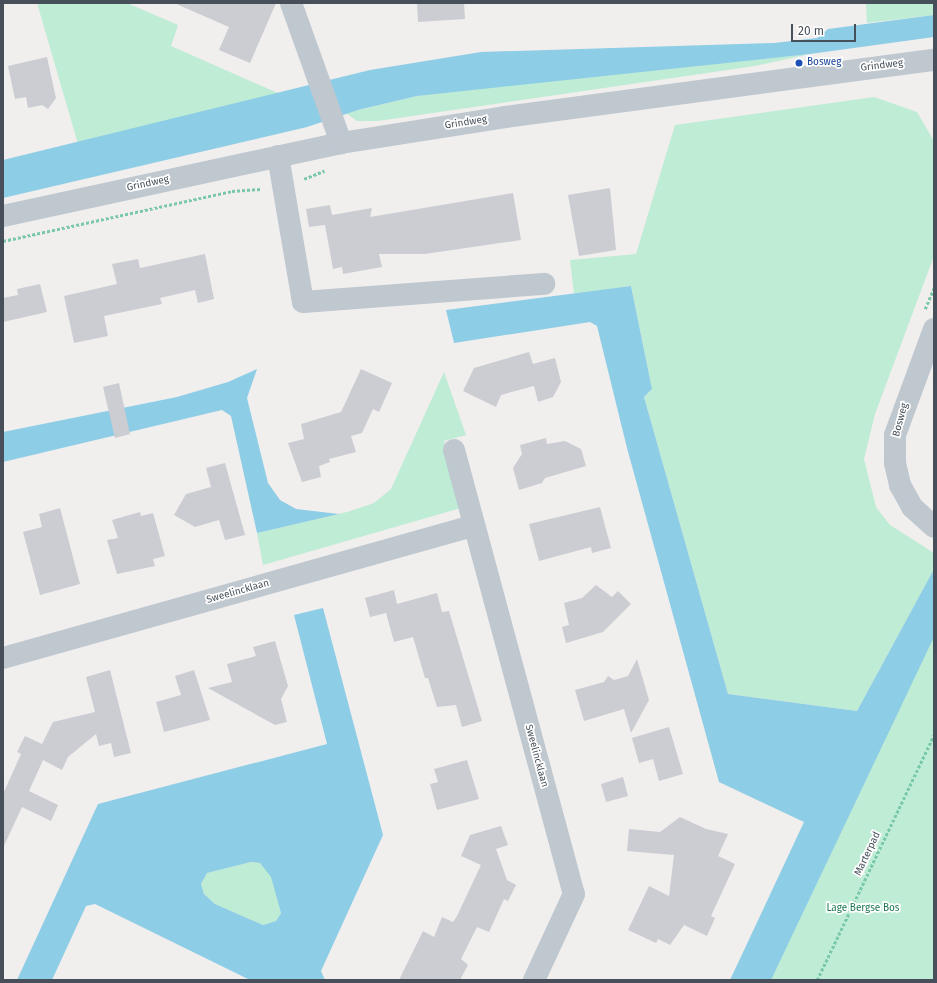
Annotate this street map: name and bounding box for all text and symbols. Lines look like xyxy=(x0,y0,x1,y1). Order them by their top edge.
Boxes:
scale bar xyxy=(793,16,858,42)
text: 20 m xyxy=(798,24,824,38)
place label: Bosweg xyxy=(807,57,841,69)
street label: Grindweg xyxy=(860,57,904,75)
marker: Bosweg xyxy=(794,58,804,68)
street label: Grindweg xyxy=(444,114,488,132)
street label: Grindweg xyxy=(126,174,170,194)
street label: Bosweg xyxy=(891,402,911,438)
street label: Sweelincklaan xyxy=(205,577,271,607)
street label: Sweelincklaan xyxy=(522,723,550,789)
street label: Marterpad xyxy=(853,830,883,878)
park label: Lage Bergse Bos xyxy=(826,903,900,915)

